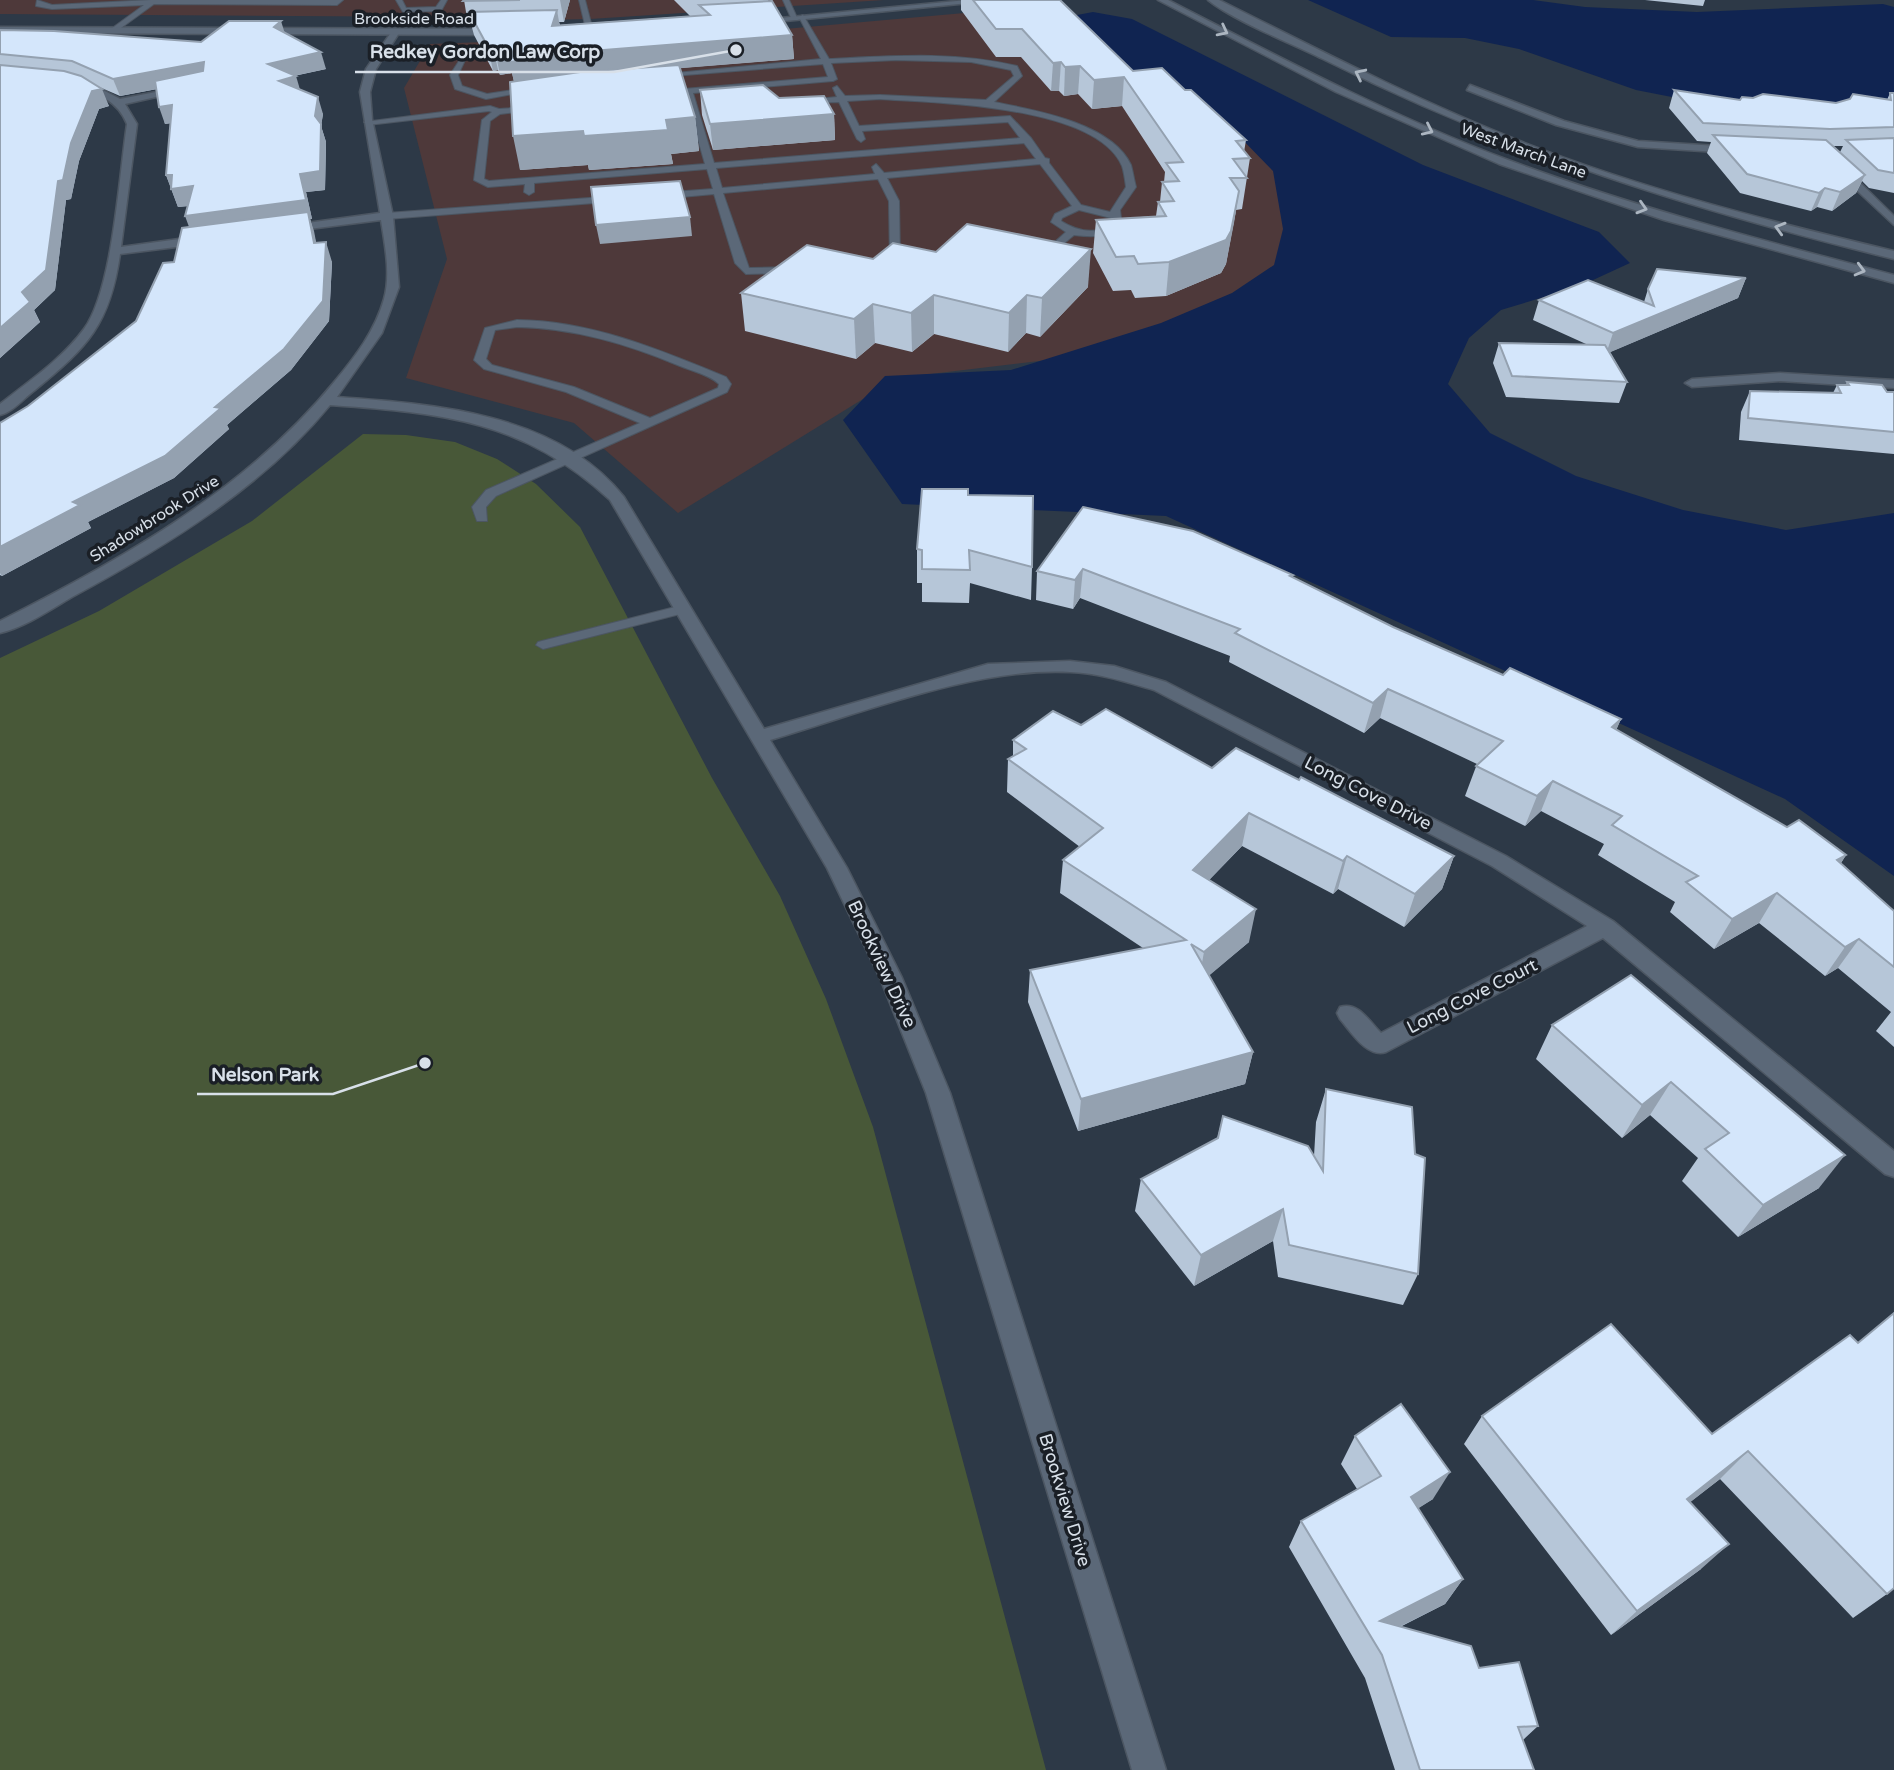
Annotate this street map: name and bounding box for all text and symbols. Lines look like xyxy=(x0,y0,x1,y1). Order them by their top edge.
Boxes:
street label: Brookside Road xyxy=(354,9,474,29)
one-way arrow xyxy=(1216,23,1228,37)
callout: Redkey Gordon Law Corp xyxy=(355,32,614,72)
text: Redkey Gordon Law Corp xyxy=(370,41,600,64)
one-way arrow xyxy=(1355,68,1367,82)
street label: West March Lane xyxy=(1458,119,1589,183)
one-way arrow xyxy=(1421,122,1433,136)
one-way arrow xyxy=(1635,199,1647,214)
one-way arrow xyxy=(1774,221,1786,236)
one-way arrow xyxy=(1854,262,1866,277)
street label: Shadowbrook Drive xyxy=(86,471,223,567)
street label: Long Cove Drive xyxy=(1301,751,1435,835)
street label: Brookview Drive xyxy=(843,897,921,1031)
street label: Long Cove Court xyxy=(1403,954,1541,1038)
callout: Nelson Park xyxy=(197,1054,333,1094)
text: Nelson Park xyxy=(211,1064,320,1086)
street label: Brookview Drive xyxy=(1034,1431,1096,1569)

